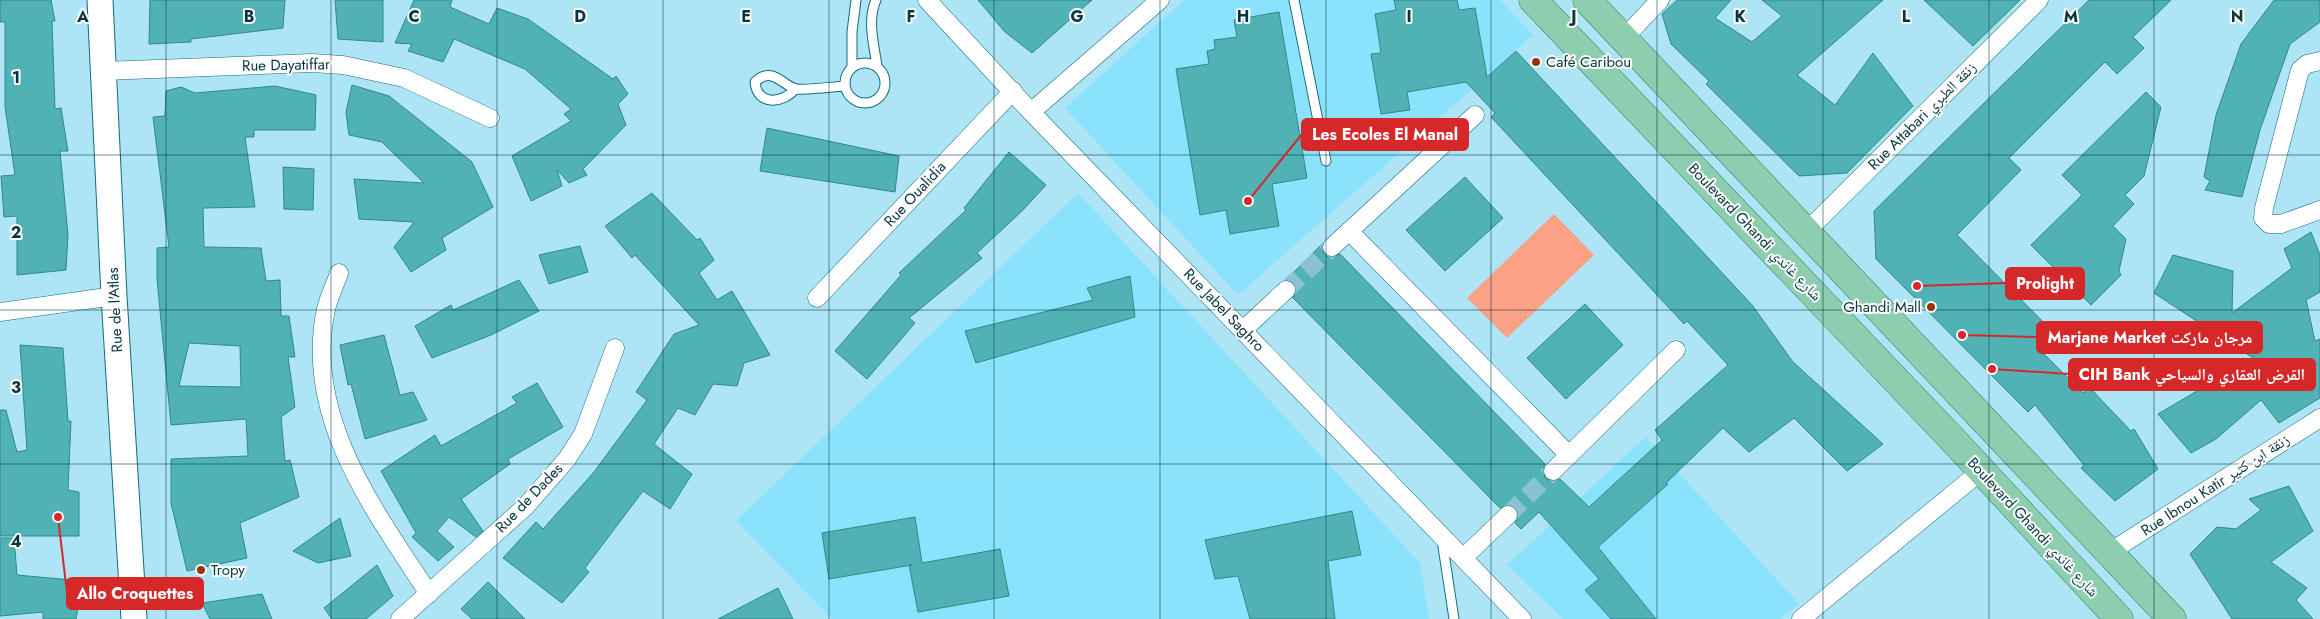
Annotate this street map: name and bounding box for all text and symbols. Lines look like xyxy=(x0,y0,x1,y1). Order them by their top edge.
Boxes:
text: A xyxy=(76,5,89,28)
text: B xyxy=(244,5,254,28)
text: C xyxy=(408,5,420,28)
text: D xyxy=(574,5,586,28)
text: E xyxy=(741,5,751,28)
text: F xyxy=(907,5,915,28)
text: G xyxy=(1070,5,1084,28)
text: H xyxy=(1237,5,1249,28)
text: I xyxy=(1406,5,1412,28)
text: J xyxy=(1568,5,1577,28)
text: K xyxy=(1734,5,1746,28)
text: L xyxy=(1902,5,1911,28)
text: M xyxy=(2064,5,2078,28)
text: N xyxy=(2231,5,2243,28)
place label: Café Caribou xyxy=(1546,51,1631,73)
street label: Rue Dayatiffar xyxy=(242,53,331,77)
marker: Café Caribou xyxy=(1530,56,1542,68)
street label: Rue Attabari زنقة الطبري xyxy=(1863,57,1982,176)
text: 1 xyxy=(12,66,20,89)
callout: Les Ecoles El Manal xyxy=(1302,119,1468,150)
text: Les Ecoles El Manal xyxy=(1312,123,1458,146)
street label: Rue Oualidia xyxy=(879,156,951,232)
street label: Boulevard Ghandi شارع غاندي xyxy=(1683,158,1827,306)
text: 2 xyxy=(11,221,21,244)
street label: Rue Jabel Saghro xyxy=(1178,263,1270,357)
street label: Rue de l'Atlas xyxy=(102,267,128,353)
callout: Prolight xyxy=(2006,268,2084,299)
text: Prolight xyxy=(2016,272,2075,295)
place label: Ghandi Mall xyxy=(1843,296,1921,318)
marker: Ghandi Mall xyxy=(1925,301,1937,313)
callout: Marjane Market مرجان ماركت xyxy=(2037,322,2262,353)
text: Marjane Market مرجان ماركت xyxy=(2048,326,2252,349)
callout: CIH Bank القرض العقاري والسياحي xyxy=(2069,359,2315,390)
text: CIH Bank القرض العقاري والسياحي xyxy=(2079,363,2305,387)
text: 3 xyxy=(11,376,21,399)
street label: Rue Ibnou Katir زنقة ابن كثير xyxy=(2136,429,2294,541)
street label: Boulevard Ghandi شارع غاندي xyxy=(1962,452,2104,602)
street label: Rue de Dades xyxy=(490,458,568,538)
text: 4 xyxy=(10,530,22,553)
place label: Tropy xyxy=(211,559,245,581)
marker: Tropy xyxy=(195,564,207,576)
callout: Allo Croquettes xyxy=(67,578,203,609)
text: Allo Croquettes xyxy=(76,582,193,605)

